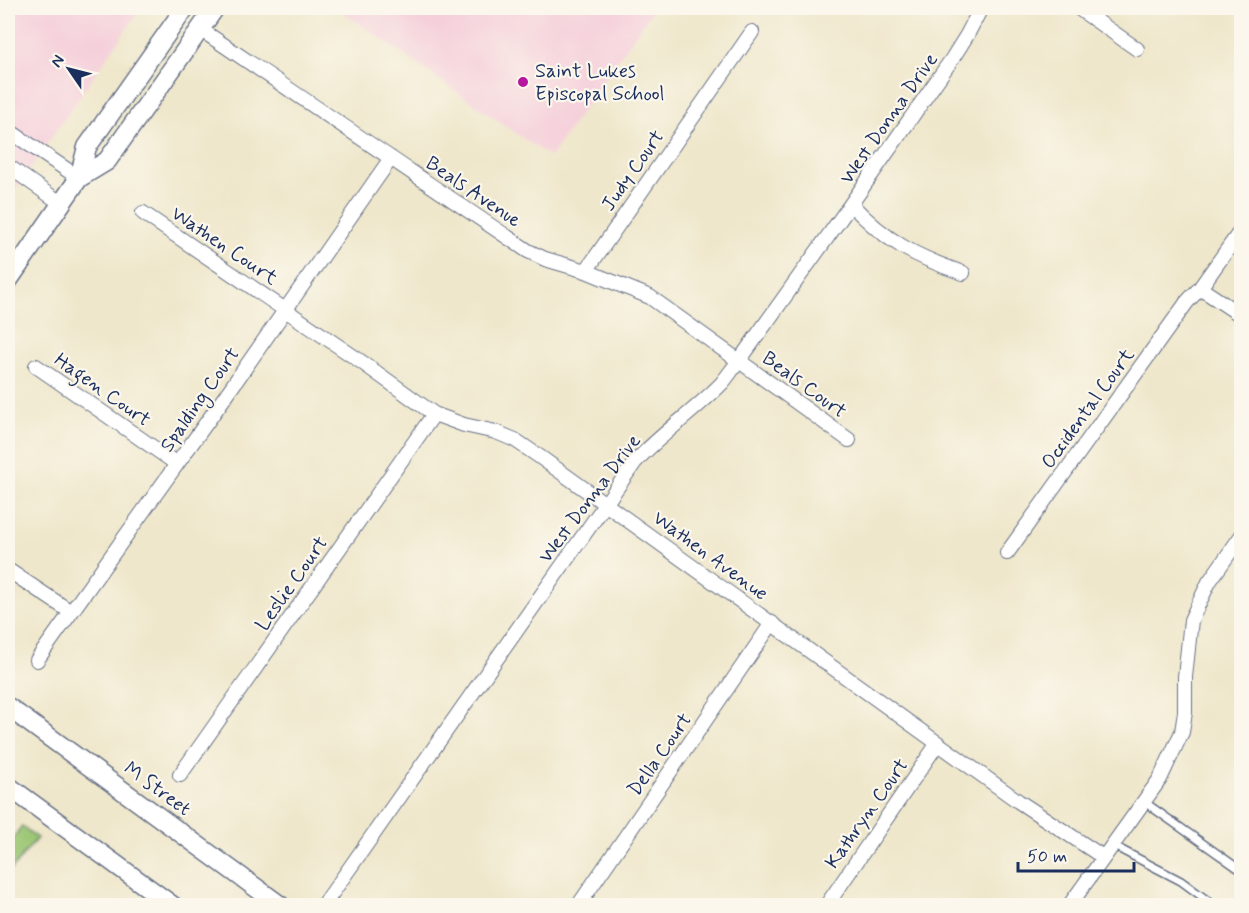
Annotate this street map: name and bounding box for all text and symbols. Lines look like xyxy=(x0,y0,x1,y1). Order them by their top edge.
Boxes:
north arrow xyxy=(39,39,99,99)
street label: West Donna Drive xyxy=(834,48,945,190)
text: N xyxy=(46,51,70,72)
place label: Saint Lukes Episcopal School xyxy=(535,58,665,108)
marker: Saint Lukes Episcopal School xyxy=(516,75,530,89)
street label: Judy Court xyxy=(595,125,671,217)
street label: Beals Avenue xyxy=(420,150,526,234)
street label: Wathen Court xyxy=(165,201,283,292)
street label: Spalding Court xyxy=(154,342,247,458)
street label: Occidental Court xyxy=(1035,343,1141,475)
street label: Beals Court xyxy=(756,345,852,425)
street label: Hagen Court xyxy=(47,347,156,435)
street label: West Donna Drive xyxy=(533,429,648,569)
street label: Wathen Avenue xyxy=(647,505,773,607)
street label: Leslie Court xyxy=(250,531,335,637)
street label: Della Court xyxy=(622,708,699,802)
street label: Kathryn Court xyxy=(819,753,915,874)
street label: M Street xyxy=(118,756,196,823)
scale bar xyxy=(1018,835,1134,873)
text: 50 m xyxy=(1027,845,1067,869)

